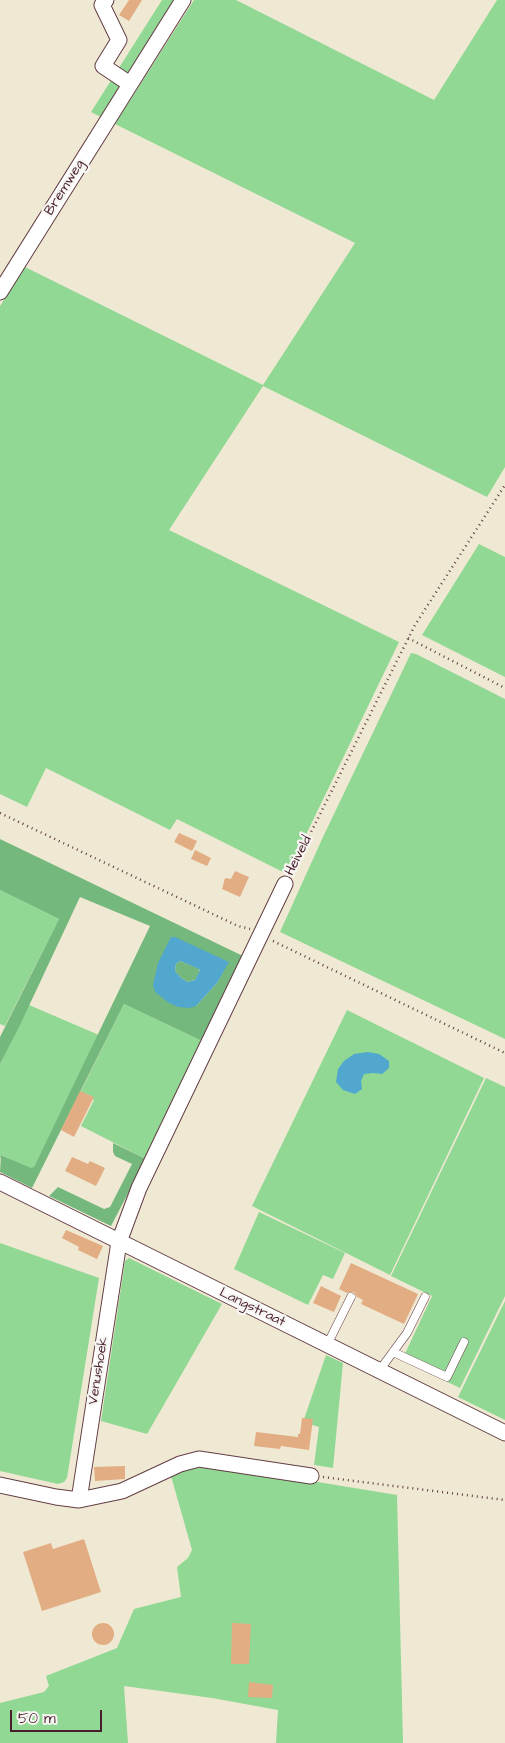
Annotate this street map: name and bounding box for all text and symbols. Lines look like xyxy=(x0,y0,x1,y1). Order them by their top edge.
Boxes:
street label: Bremweg xyxy=(41,157,89,219)
street label: Heiveld xyxy=(282,833,316,879)
street label: Langstraat xyxy=(216,1285,288,1331)
street label: Venushoek xyxy=(85,1336,113,1406)
scale bar xyxy=(12,1700,105,1732)
text: 50 m xyxy=(18,1708,56,1729)

